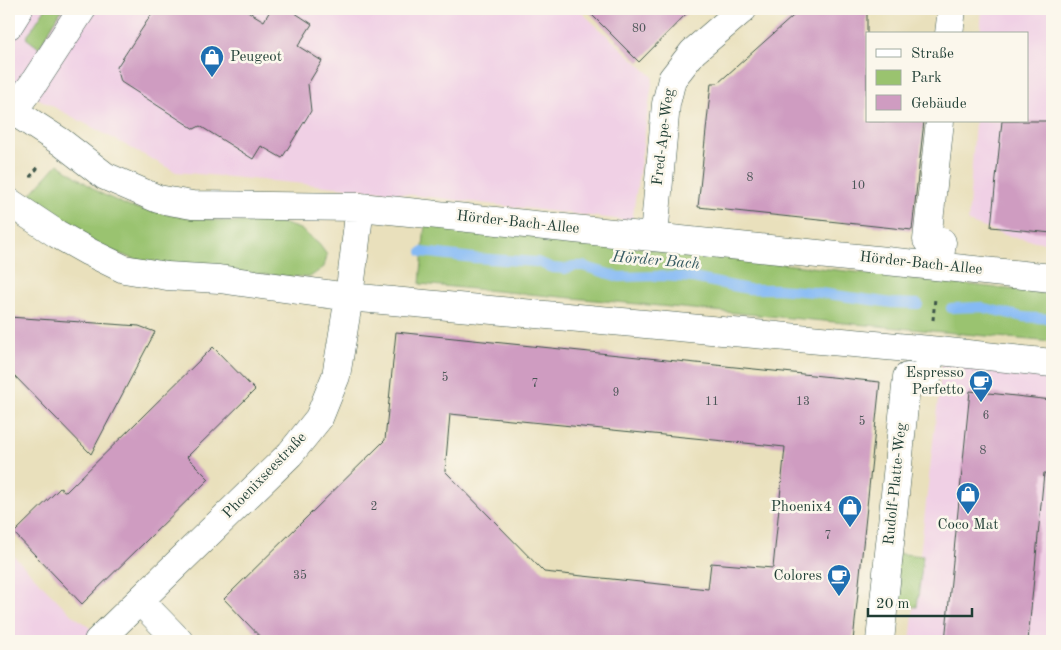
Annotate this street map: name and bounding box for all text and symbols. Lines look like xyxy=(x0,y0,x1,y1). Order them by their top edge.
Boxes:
house number: 80 xyxy=(632,23,646,35)
legend xyxy=(866,32,1028,122)
shop icon: Peugeot xyxy=(199,44,225,78)
text: Straße xyxy=(911,47,954,62)
place label: Peugeot xyxy=(230,50,282,65)
text: Park xyxy=(911,71,942,86)
street label: Fred-Ape-Weg xyxy=(651,88,677,186)
text: Gebäude xyxy=(911,97,967,112)
house number: 8 xyxy=(747,172,754,184)
house number: 10 xyxy=(851,180,865,192)
street label: Hörder-Bach-Allee xyxy=(456,209,580,237)
water label: Hörder Bach xyxy=(610,249,701,273)
street label: Hörder-Bach-Allee xyxy=(859,250,983,278)
place label: Espresso Perfetto xyxy=(906,366,964,398)
cafe icon: Espresso Perfetto xyxy=(968,369,994,403)
house number: 5 xyxy=(442,371,449,384)
house number: 7 xyxy=(532,378,538,390)
house number: 9 xyxy=(613,387,619,399)
house number: 11 xyxy=(705,396,719,408)
house number: 13 xyxy=(796,396,810,408)
house number: 6 xyxy=(983,410,990,422)
house number: 5 xyxy=(859,415,866,428)
street label: Rudolf-Platte-Weg xyxy=(882,422,910,546)
street label: Phoenixseestraße xyxy=(220,430,310,522)
house number: 8 xyxy=(980,445,987,457)
shop icon: Coco Mat xyxy=(955,481,981,515)
shop icon: Phoenix4 xyxy=(837,494,863,528)
place label: Phoenix4 xyxy=(771,500,832,515)
house number: 2 xyxy=(371,501,377,513)
place label: Coco Mat xyxy=(938,518,998,533)
house number: 7 xyxy=(825,530,831,542)
cafe icon: Colores xyxy=(826,563,852,597)
house number: 35 xyxy=(293,569,307,582)
place label: Colores xyxy=(773,569,822,584)
scale bar xyxy=(868,585,972,617)
text: 20 m xyxy=(876,597,910,612)

